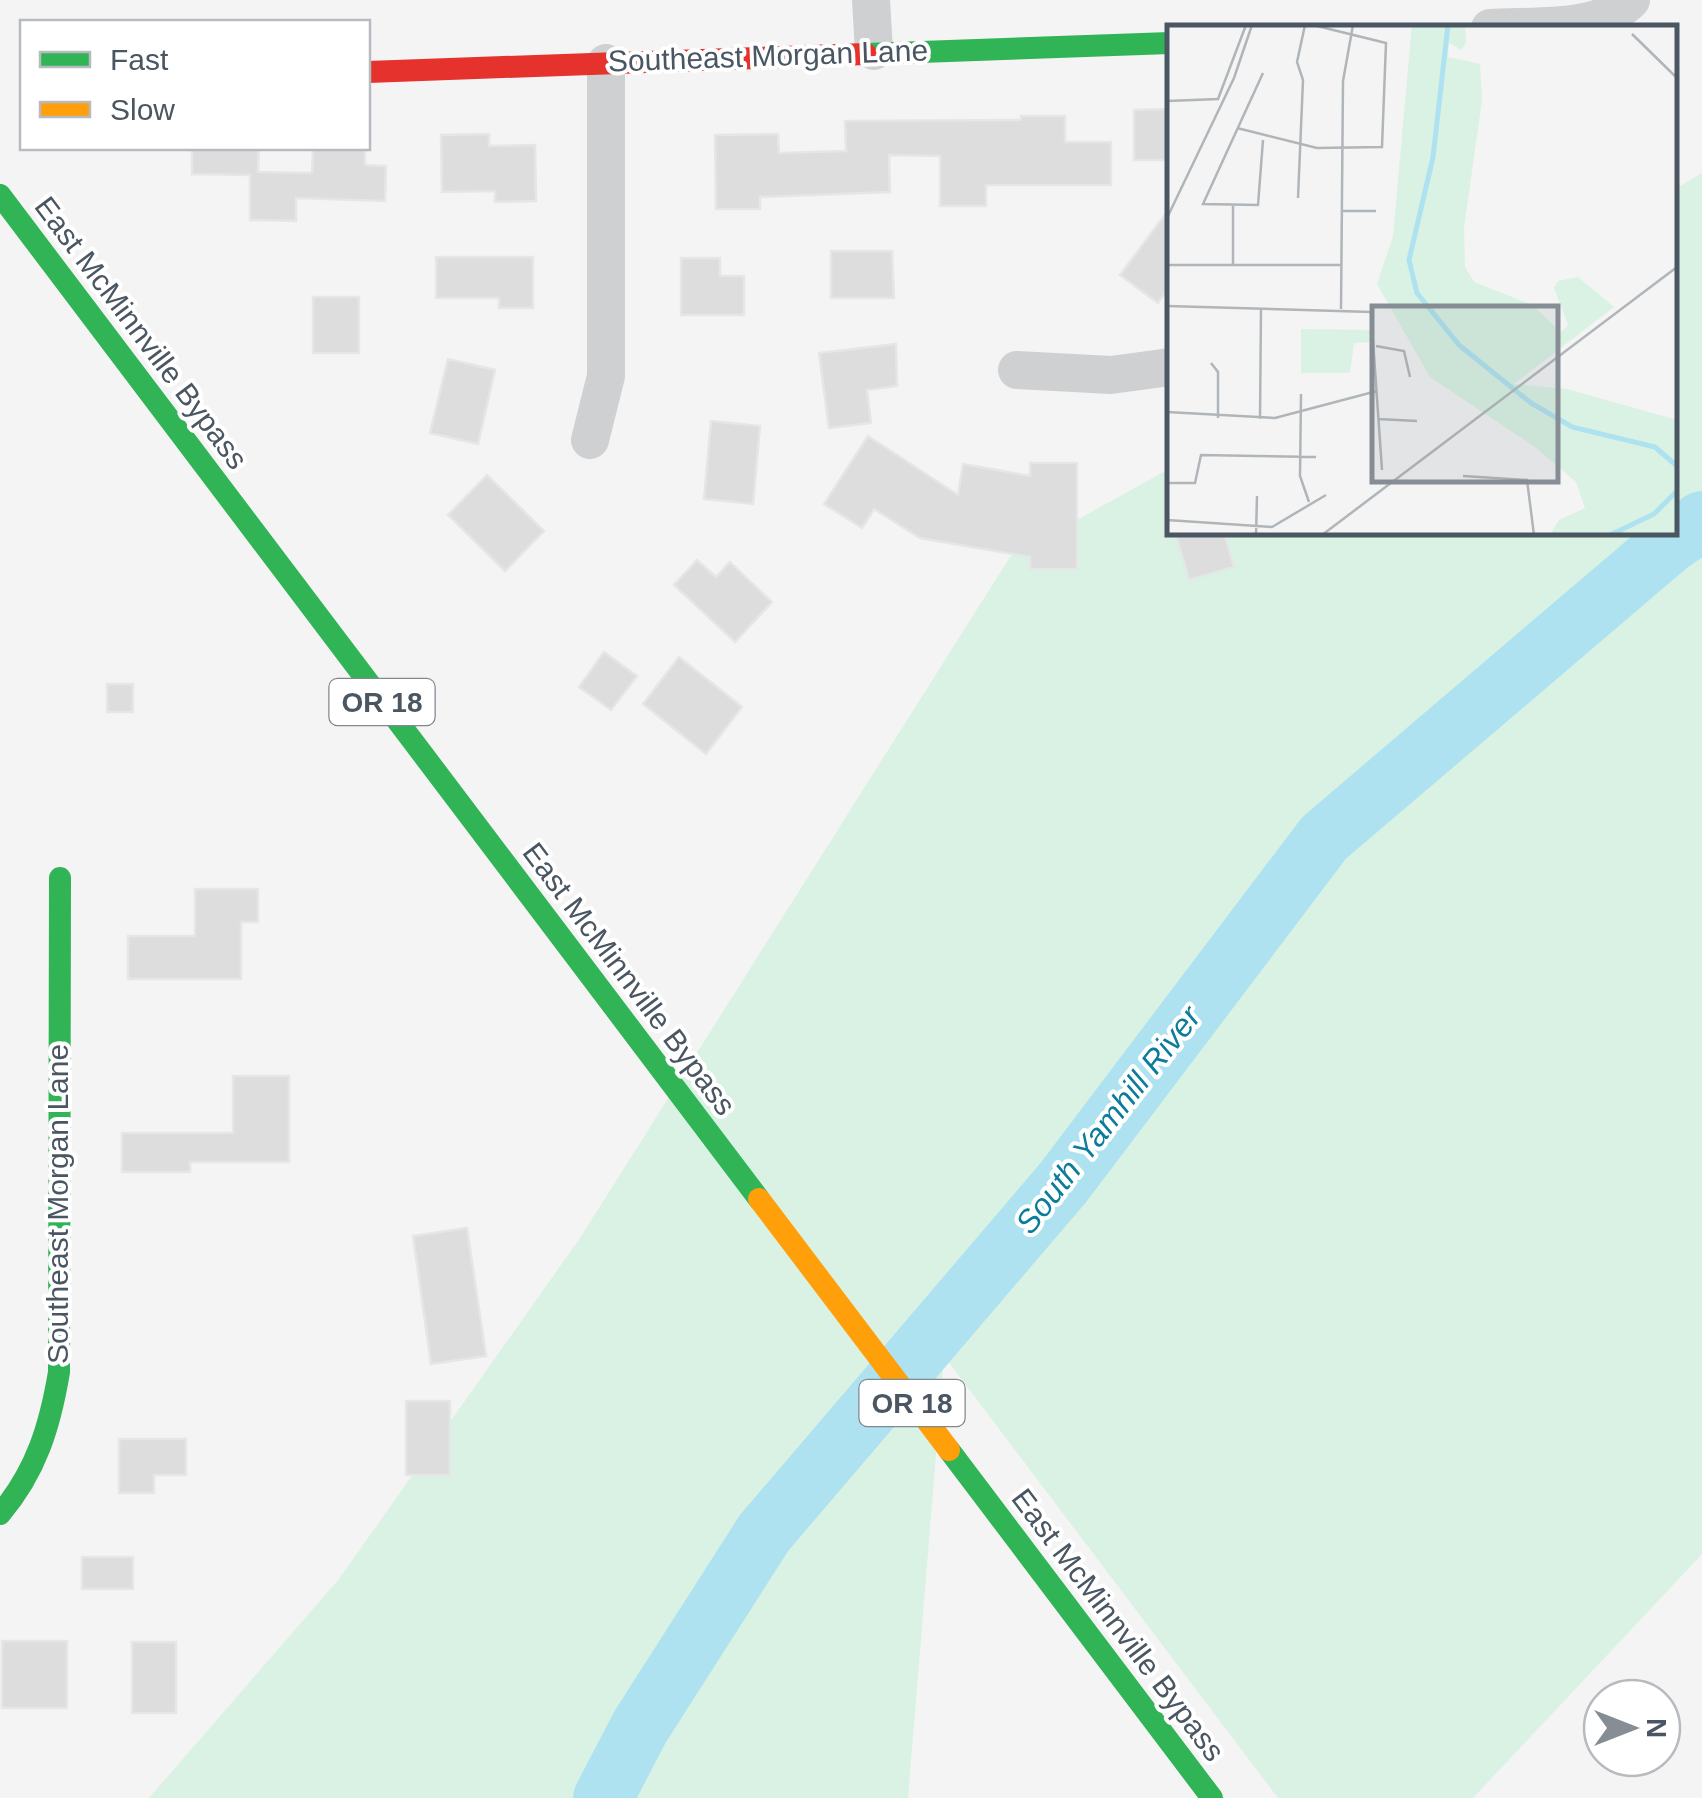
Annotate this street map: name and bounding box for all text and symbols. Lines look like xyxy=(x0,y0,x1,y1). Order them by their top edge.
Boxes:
legend xyxy=(20,20,370,150)
inset map xyxy=(1167,25,1677,535)
street label: Southeast Morgan Lane xyxy=(607,33,929,78)
text: Fast xyxy=(110,43,169,76)
text: Slow xyxy=(110,93,175,126)
street label: East McMinnville Bypass xyxy=(28,190,254,475)
road number: OR 18 xyxy=(330,679,434,725)
street label: East McMinnville Bypass xyxy=(516,836,742,1121)
water label: South Yamhill River xyxy=(1008,998,1209,1241)
street label: Southeast Morgan Lane xyxy=(41,1044,74,1364)
road number: OR 18 xyxy=(860,1380,964,1426)
street label: East McMinnville Bypass xyxy=(1005,1482,1231,1767)
north arrow xyxy=(1582,1678,1682,1778)
text: N xyxy=(1641,1718,1672,1738)

